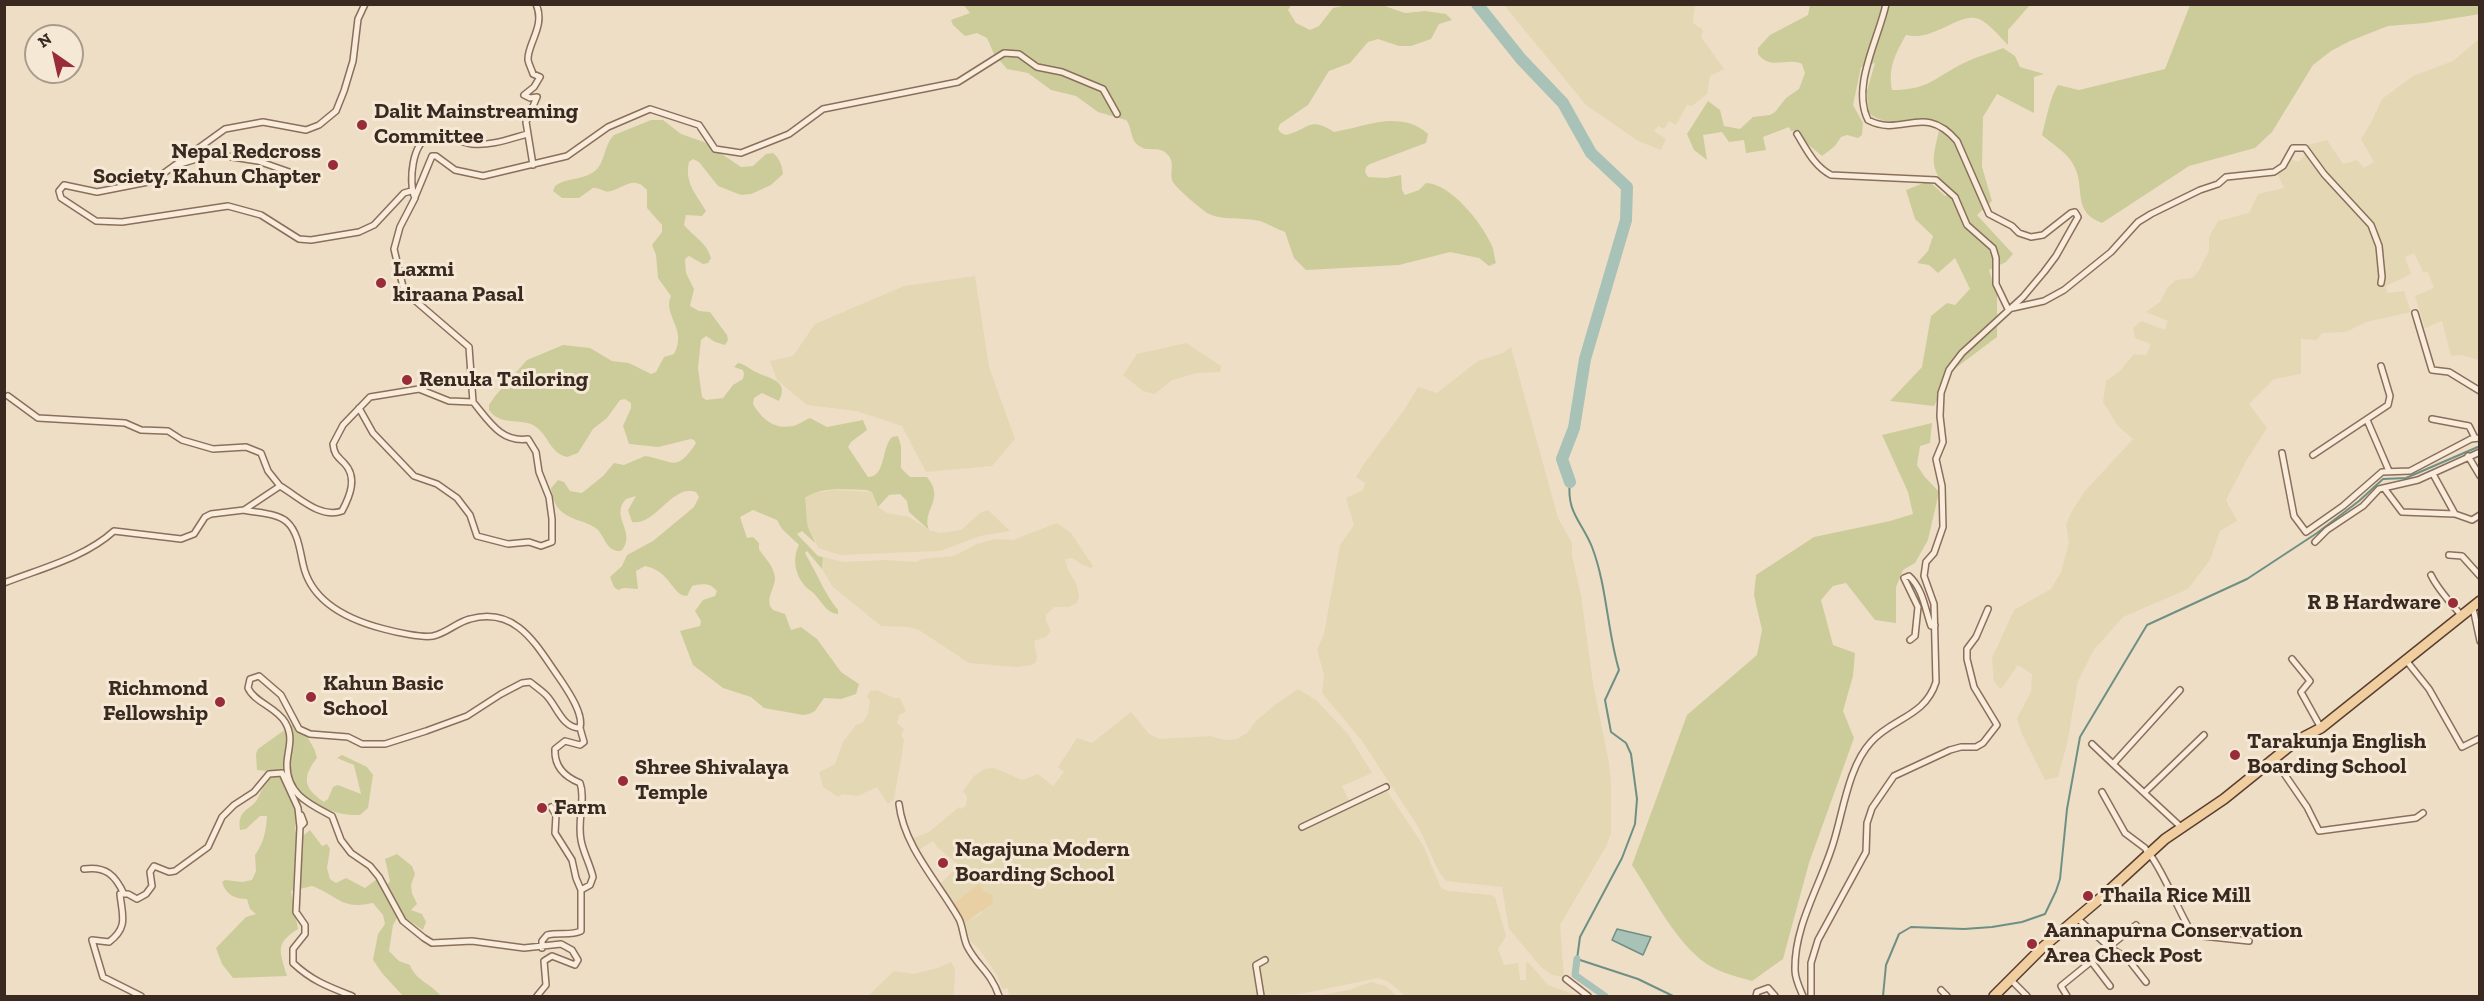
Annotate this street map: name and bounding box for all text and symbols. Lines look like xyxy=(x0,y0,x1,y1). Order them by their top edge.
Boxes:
north arrow xyxy=(24,24,84,84)
text: N xyxy=(34,29,55,52)
place label: Dalit Mainstreaming Committee xyxy=(374,99,578,150)
marker: Dalit Mainstreaming Committee xyxy=(355,118,369,132)
place label: Nepal Redcross Society, Kahun Chapter xyxy=(93,139,321,190)
marker: Nepal Redcross Society, Kahun Chapter xyxy=(326,158,340,172)
place label: Laxmi kiraana Pasal xyxy=(393,257,524,308)
marker: Laxmi kiraana Pasal xyxy=(374,276,388,290)
place label: Renuka Tailoring xyxy=(419,367,588,393)
marker: Renuka Tailoring xyxy=(400,373,414,387)
place label: R B Hardware xyxy=(2307,590,2441,616)
marker: R B Hardware xyxy=(2446,596,2460,610)
place label: Kahun Basic School xyxy=(323,671,444,722)
place label: Richmond Fellowship xyxy=(103,676,208,728)
marker: Kahun Basic School xyxy=(304,690,318,704)
marker: Richmond Fellowship xyxy=(213,695,227,709)
place label: Tarakunja English Boarding School xyxy=(2247,729,2426,780)
marker: Tarakunja English Boarding School xyxy=(2228,748,2242,762)
place label: Shree Shivalaya Temple xyxy=(635,755,789,806)
marker: Shree Shivalaya Temple xyxy=(616,774,630,788)
place label: Farm xyxy=(554,795,606,821)
marker: Farm xyxy=(535,801,549,815)
place label: Nagajuna Modern Boarding School xyxy=(955,837,1130,888)
marker: Nagajuna Modern Boarding School xyxy=(936,856,950,870)
place label: Thaila Rice Mill xyxy=(2100,883,2251,909)
marker: Thaila Rice Mill xyxy=(2081,889,2095,903)
place label: Aannapurna Conservation Area Check Post xyxy=(2044,918,2303,969)
marker: Aannapurna Conservation Area Check Post xyxy=(2025,937,2039,951)

